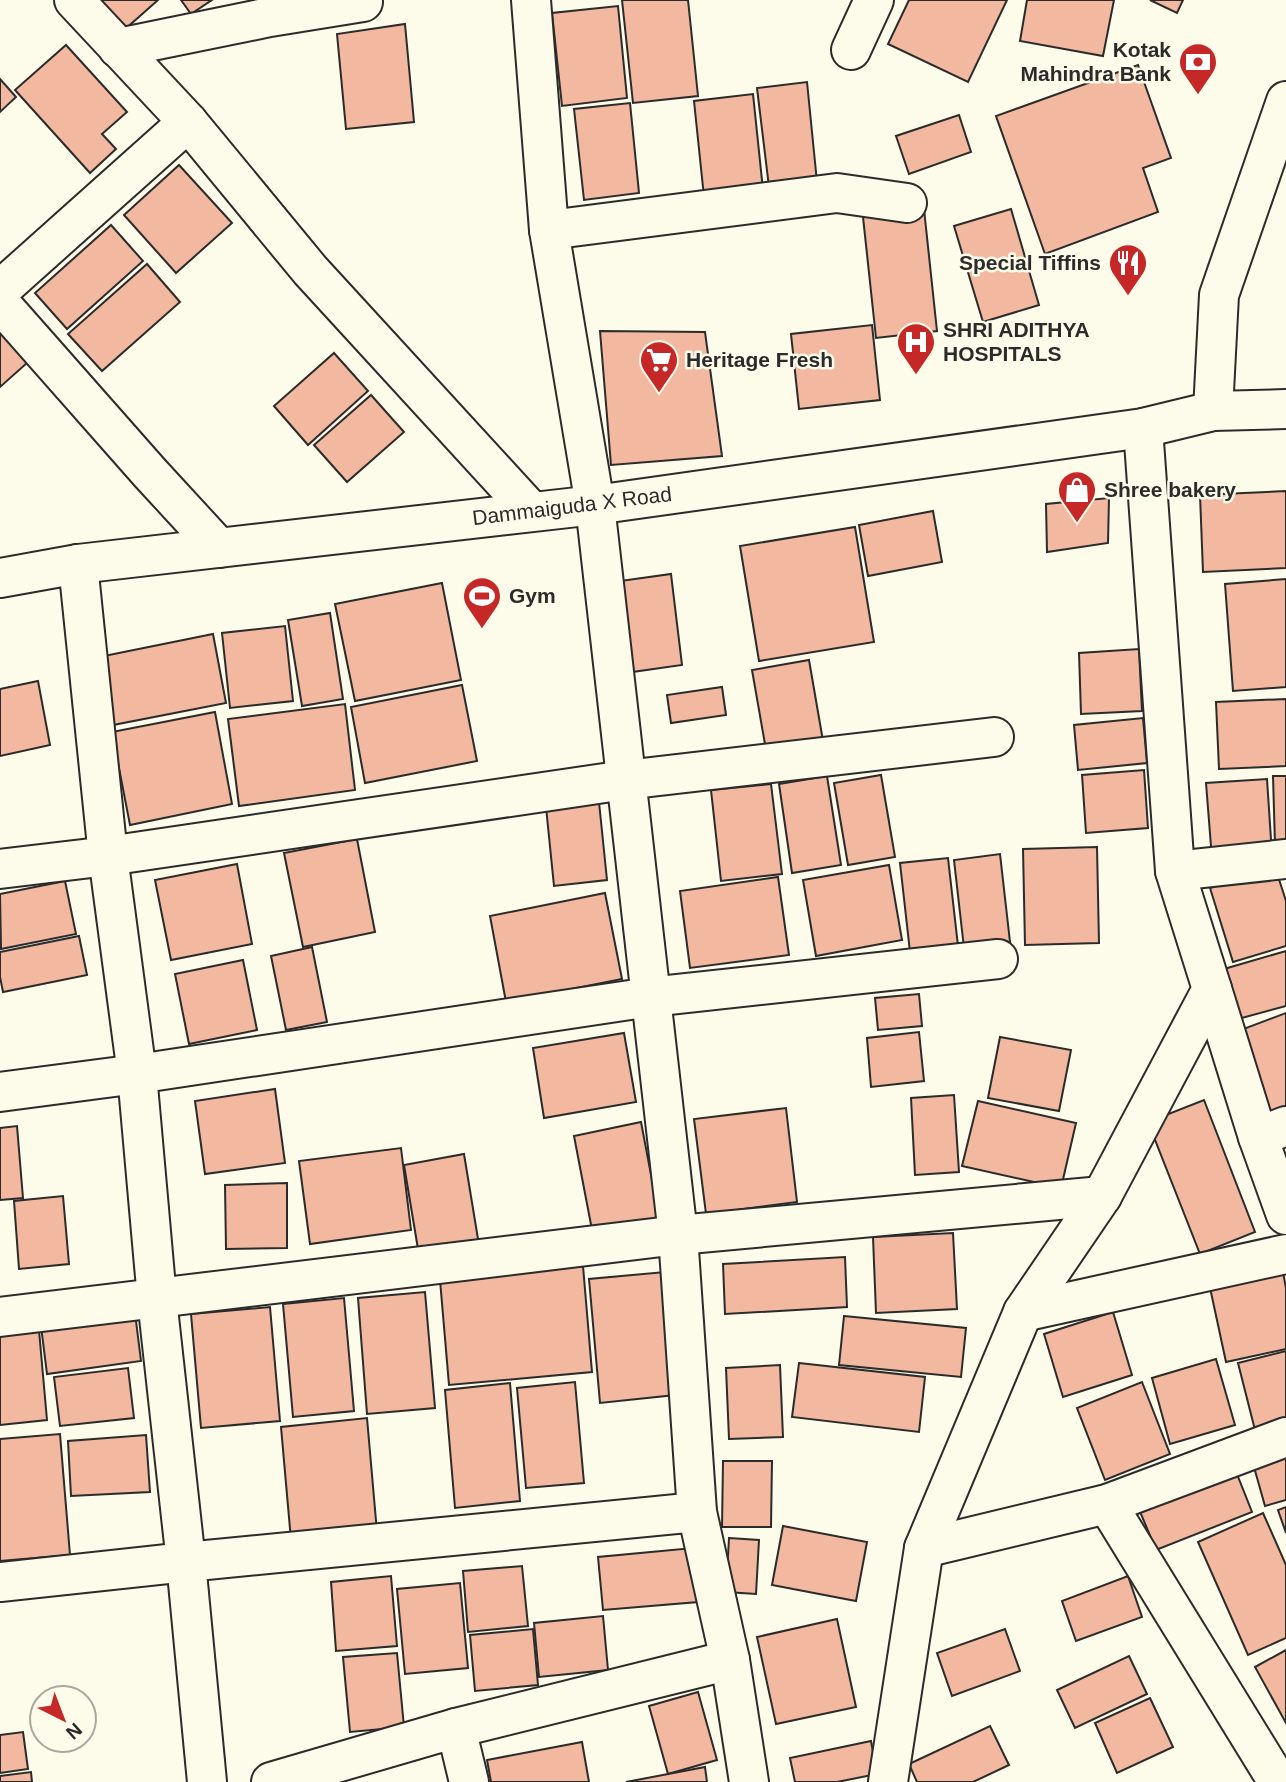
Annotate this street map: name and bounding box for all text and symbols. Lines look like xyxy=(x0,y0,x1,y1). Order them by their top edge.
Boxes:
place label: Kotak Mahindra Bank xyxy=(1020,38,1171,85)
bank icon: Kotak Mahindra Bank xyxy=(1177,41,1219,96)
restaurant icon: Special Tiffins xyxy=(1107,242,1149,297)
place label: Special Tiffins xyxy=(959,251,1101,274)
place label: SHRI ADITHYA HOSPITALS xyxy=(943,318,1090,365)
hospital icon: SHRI ADITHYA HOSPITALS xyxy=(895,321,937,376)
supermarket icon: Heritage Fresh xyxy=(638,339,680,394)
place label: Heritage Fresh xyxy=(686,348,833,371)
shop icon: Shree bakery xyxy=(1056,469,1098,524)
place label: Shree bakery xyxy=(1104,478,1236,501)
street label: Dammaiguda X Road xyxy=(471,482,673,529)
sports icon: Gym xyxy=(461,575,503,630)
place label: Gym xyxy=(509,584,556,607)
north arrow xyxy=(28,1684,98,1754)
text: N xyxy=(62,1719,86,1744)

